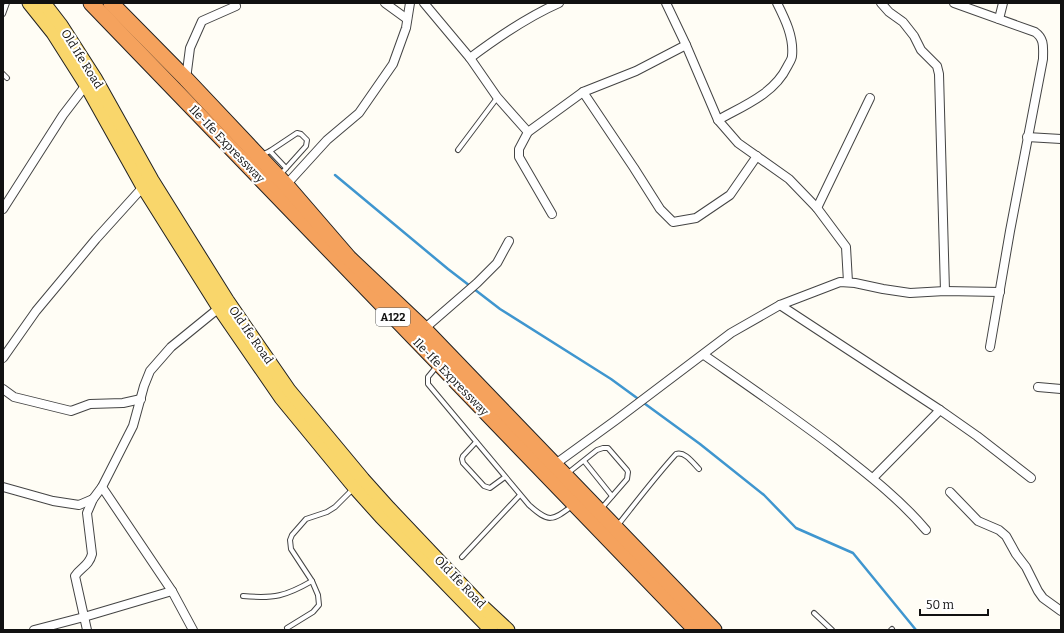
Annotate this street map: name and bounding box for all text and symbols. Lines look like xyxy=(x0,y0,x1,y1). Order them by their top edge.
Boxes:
street label: Old Ife Road xyxy=(58,27,106,91)
street label: Ile-Ife Expressway xyxy=(186,102,268,186)
street label: Old Ife Road xyxy=(226,303,276,367)
road number: A122 xyxy=(376,308,410,326)
street label: Ile-Ife Expressway xyxy=(410,335,492,419)
street label: Old Ife Road xyxy=(432,553,488,611)
scale bar xyxy=(920,591,988,617)
text: 50 m xyxy=(926,598,955,612)

